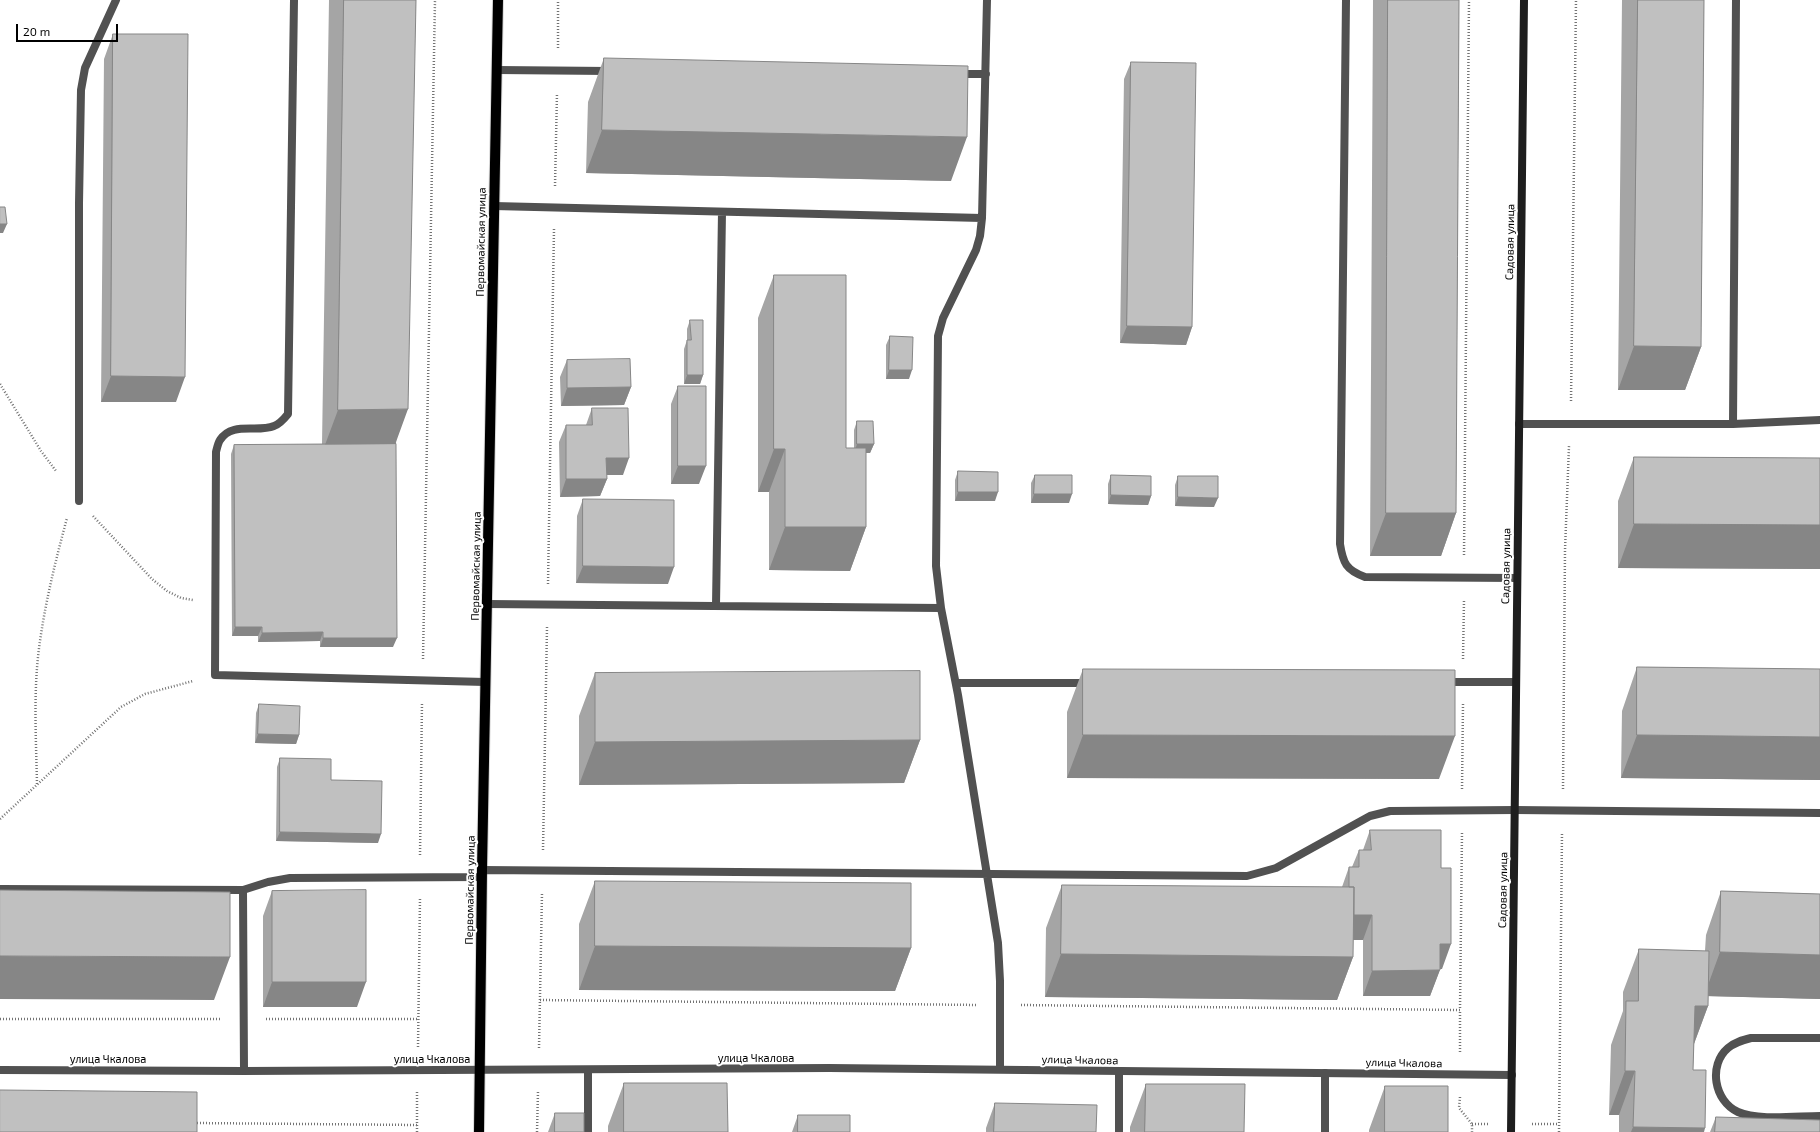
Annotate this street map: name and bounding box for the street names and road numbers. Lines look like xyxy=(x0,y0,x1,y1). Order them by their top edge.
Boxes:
street label: Первомайская улица xyxy=(473,187,489,297)
street label: Садовая улица xyxy=(1503,204,1517,280)
street label: Первомайская улица xyxy=(468,511,484,621)
street label: Садовая улица xyxy=(1499,528,1513,604)
street label: Первомайская улица xyxy=(462,835,478,945)
street label: Садовая улица xyxy=(1496,852,1510,928)
street label: улица Чкалова xyxy=(718,1051,794,1065)
street label: улица Чкалова xyxy=(70,1052,146,1066)
street label: улица Чкалова xyxy=(394,1052,470,1066)
street label: улица Чкалова xyxy=(1042,1053,1118,1067)
street label: улица Чкалова xyxy=(1366,1056,1442,1070)

